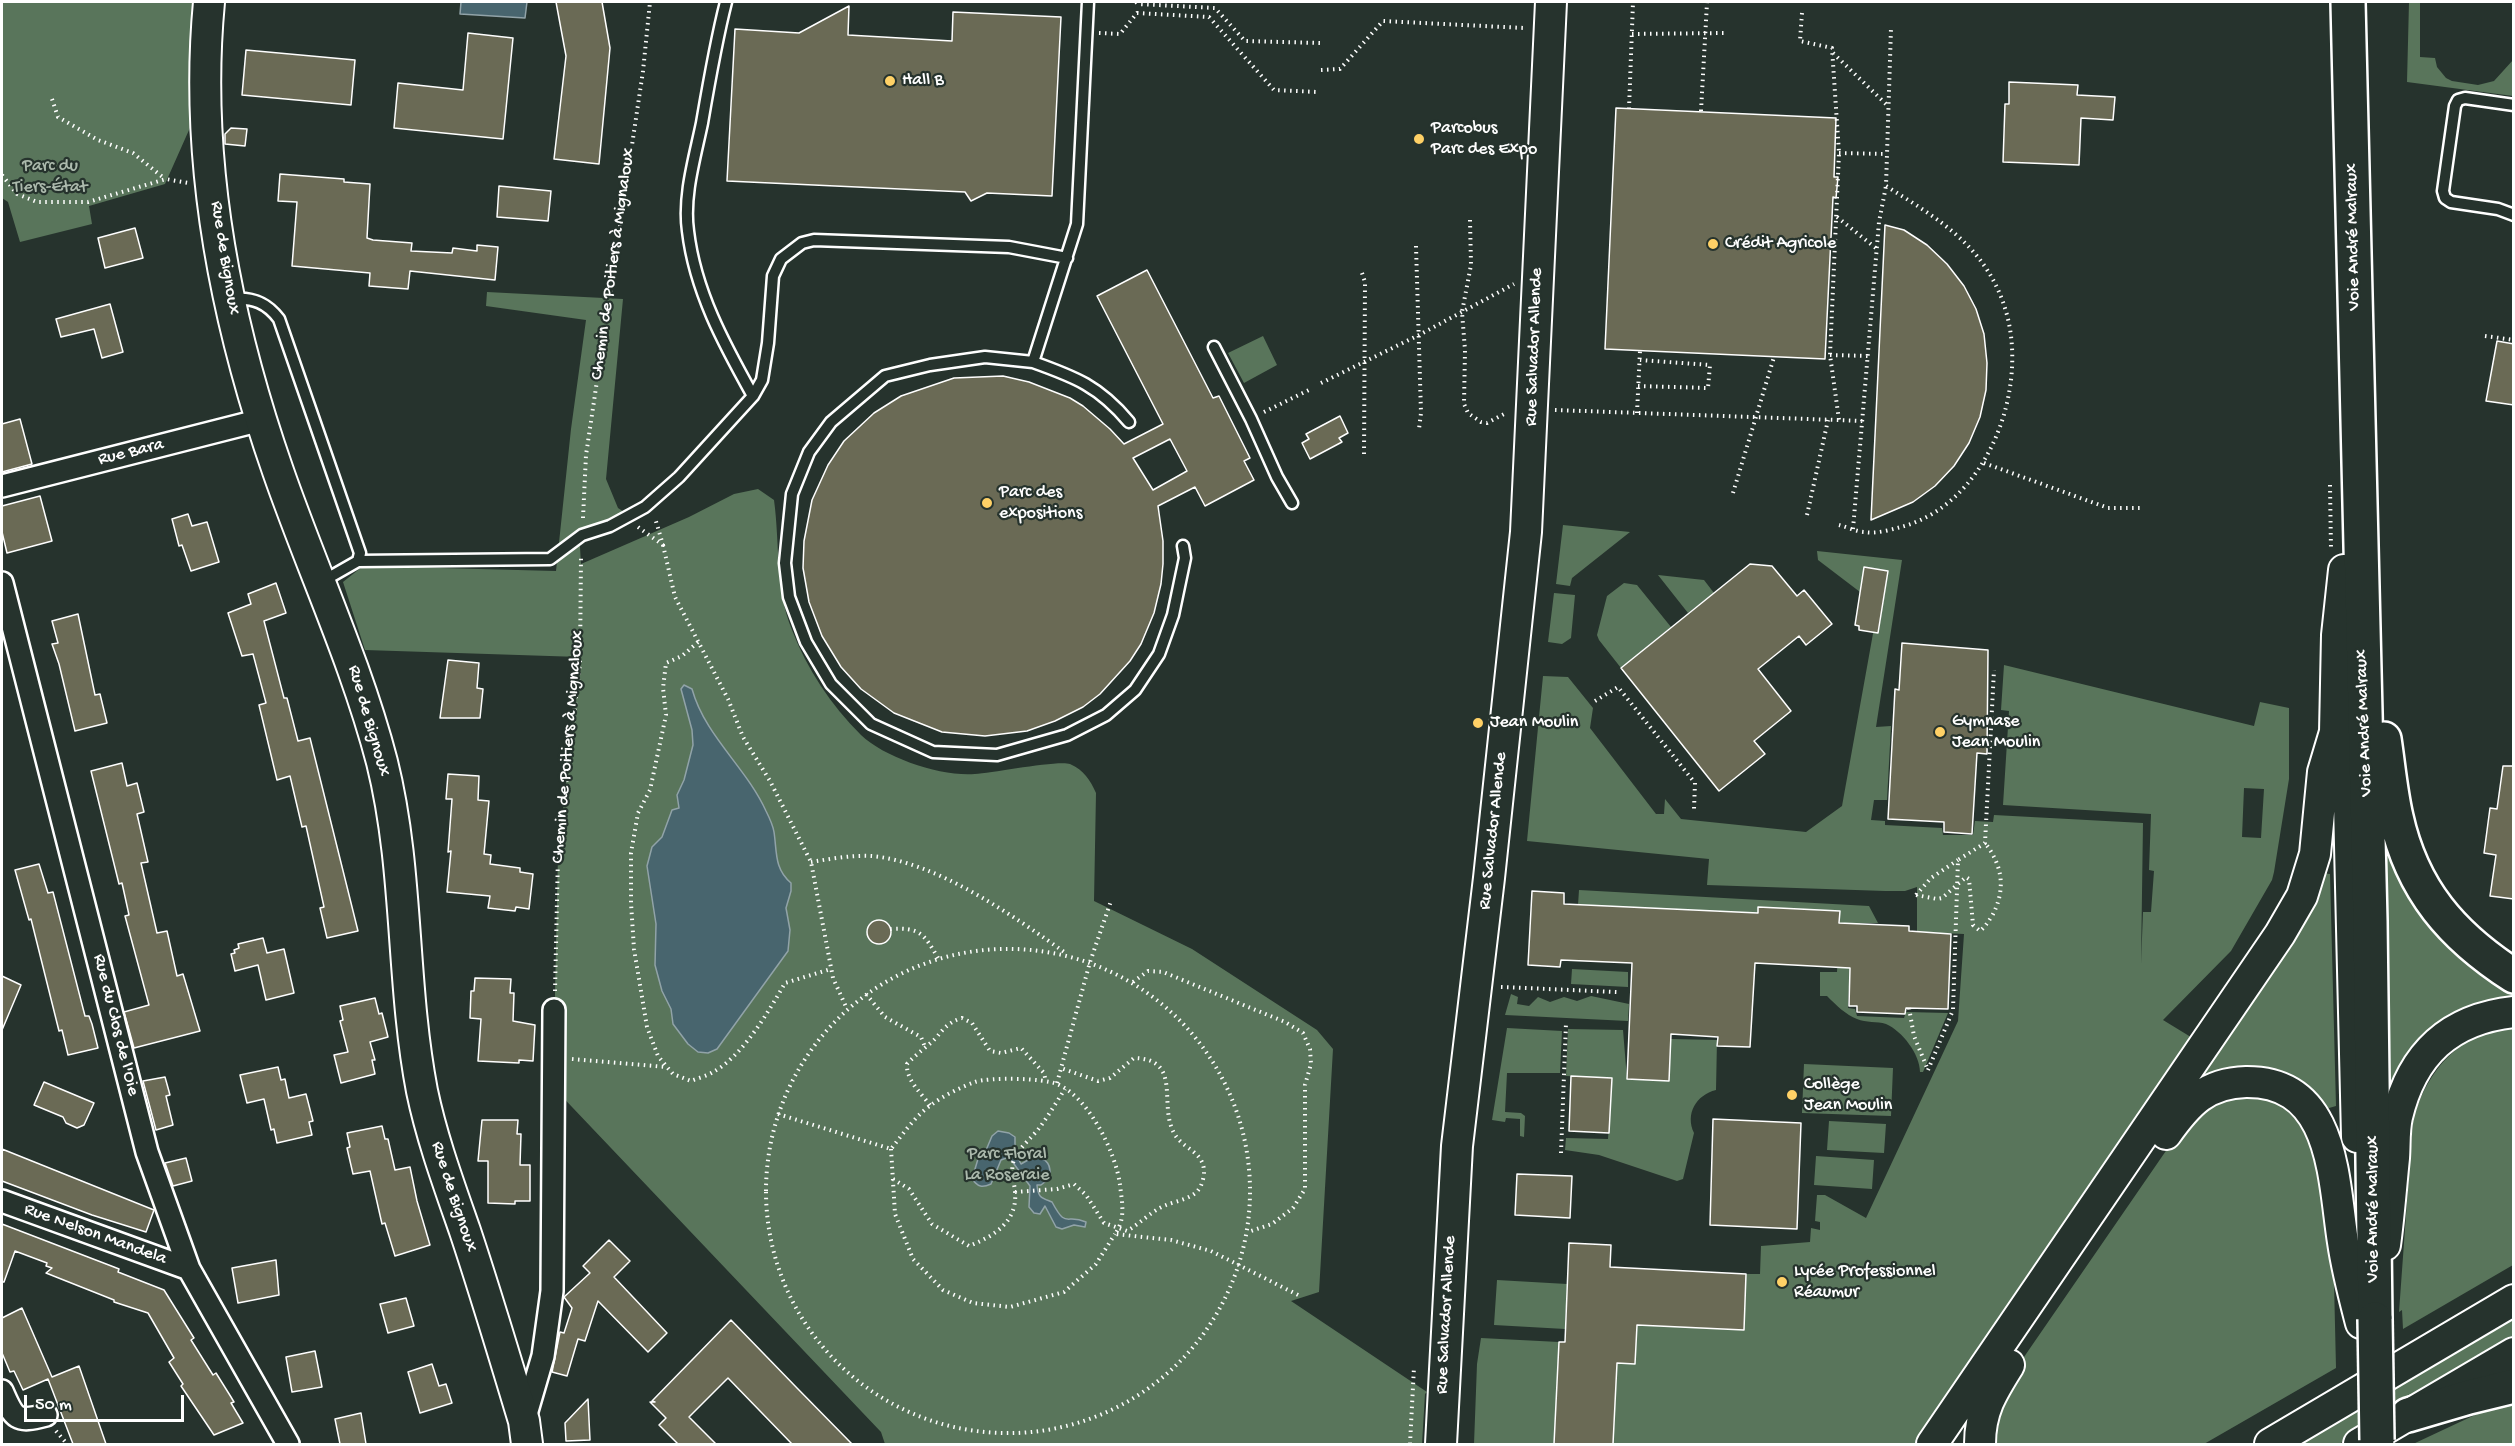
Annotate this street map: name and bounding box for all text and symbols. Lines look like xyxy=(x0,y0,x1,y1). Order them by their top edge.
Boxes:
place label: Hall B xyxy=(902,70,944,92)
marker: Hall B xyxy=(883,74,897,88)
place label: Parcobus Parc des Expo xyxy=(1431,118,1537,160)
marker: Parcobus Parc des Expo xyxy=(1412,132,1426,146)
street label: Chemin de Poitiers à Mignaloux xyxy=(587,147,641,381)
park label: Parc du Tiers-État xyxy=(13,156,87,198)
street label: Voie André Malraux xyxy=(2342,163,2366,311)
street label: Rue de Bignoux xyxy=(204,200,244,316)
place label: Crédit Agricole xyxy=(1725,233,1836,255)
marker: Crédit Agricole xyxy=(1706,237,1720,251)
street label: Rue Salvador Allende xyxy=(1521,267,1549,427)
street label: Rue Bara xyxy=(96,434,166,472)
place label: Parc des expositions xyxy=(999,482,1082,524)
marker: Parc des expositions xyxy=(980,496,994,510)
street label: Chemin de Poitiers à Mignaloux xyxy=(548,630,590,864)
street label: Voie André Malraux xyxy=(2352,649,2378,797)
street label: Rue de Bignoux xyxy=(342,663,394,779)
place label: Gymnase Jean Moulin xyxy=(1952,711,2040,754)
place label: Jean Moulin xyxy=(1490,712,1578,734)
marker: Jean Moulin xyxy=(1471,716,1485,730)
marker: Gymnase Jean Moulin xyxy=(1933,725,1947,739)
street label: Rue Salvador Allende xyxy=(1475,751,1513,911)
street label: Rue du Clos de l'Oie xyxy=(87,952,143,1098)
place label: Collège Jean Moulin xyxy=(1804,1074,1892,1116)
marker: Collège Jean Moulin xyxy=(1785,1088,1799,1102)
street label: Voie André Malraux xyxy=(2363,1135,2385,1283)
street label: Rue de Bignoux xyxy=(425,1139,481,1255)
park label: Parc Floral La Roseraie xyxy=(964,1144,1050,1186)
street label: Rue Nelson Mandela xyxy=(21,1199,169,1271)
street label: Rue Salvador Allende xyxy=(1432,1235,1462,1395)
place label: Lycée Professionnel Réaumur xyxy=(1794,1261,1936,1304)
marker: Lycée Professionnel Réaumur xyxy=(1775,1275,1789,1289)
scale bar xyxy=(27,1383,188,1421)
text: 50 m xyxy=(35,1395,72,1416)

